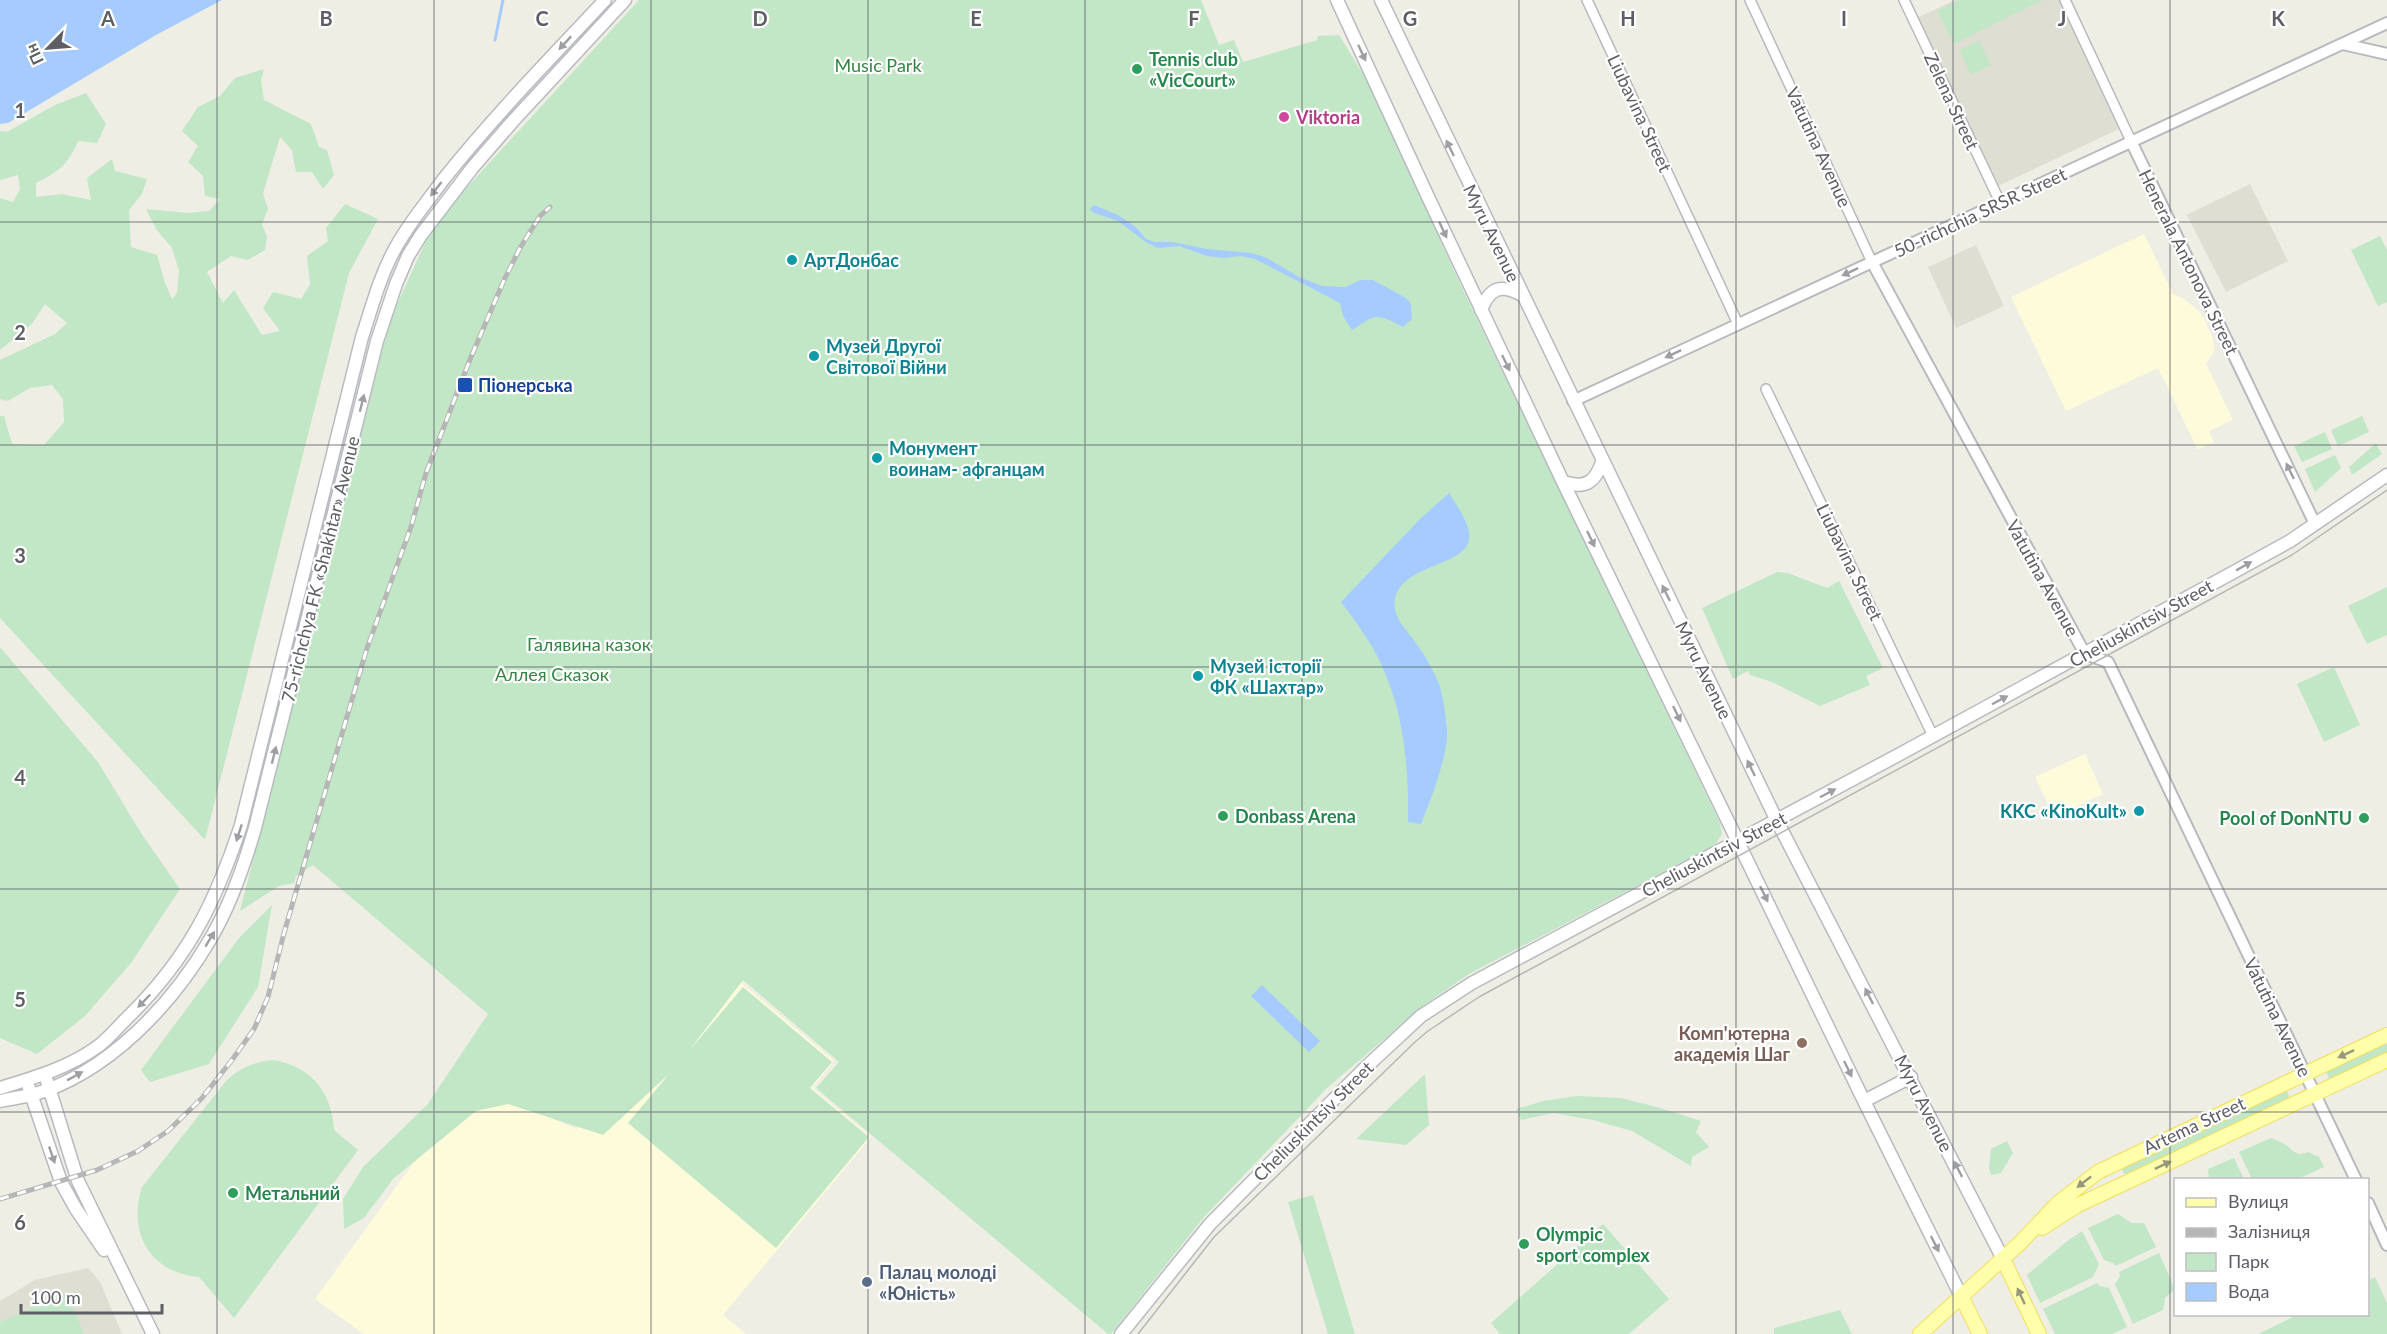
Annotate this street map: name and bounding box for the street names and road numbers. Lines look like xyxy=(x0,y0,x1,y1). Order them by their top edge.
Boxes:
street label: Zelena Street xyxy=(1920,49,1984,154)
street label: Liubavina Street xyxy=(1603,51,1677,176)
street label: Vatutina Avenue xyxy=(1782,84,1856,210)
street label: 50-richchia SRSR Street xyxy=(1890,162,2070,262)
street label: Henerala Antonova Street xyxy=(2134,166,2244,359)
street label: Myru Avenue xyxy=(1459,181,1525,285)
street label: 75-richchya FK «Shakhtar» Avenue xyxy=(276,434,364,704)
street label: Liubavina Street xyxy=(1812,500,1888,624)
street label: Vatutina Avenue xyxy=(2002,516,2084,640)
street label: Cheliuskintsiv Street xyxy=(2065,574,2217,672)
street label: Myru Avenue xyxy=(1671,618,1737,722)
street label: Cheliuskintsiv Street xyxy=(1638,806,1791,901)
street label: Vatutina Avenue xyxy=(2240,954,2316,1080)
street label: Myru Avenue xyxy=(1890,1051,1958,1155)
street label: Cheliuskintsiv Street xyxy=(1248,1056,1378,1186)
street label: Artema Street xyxy=(2139,1091,2249,1158)

